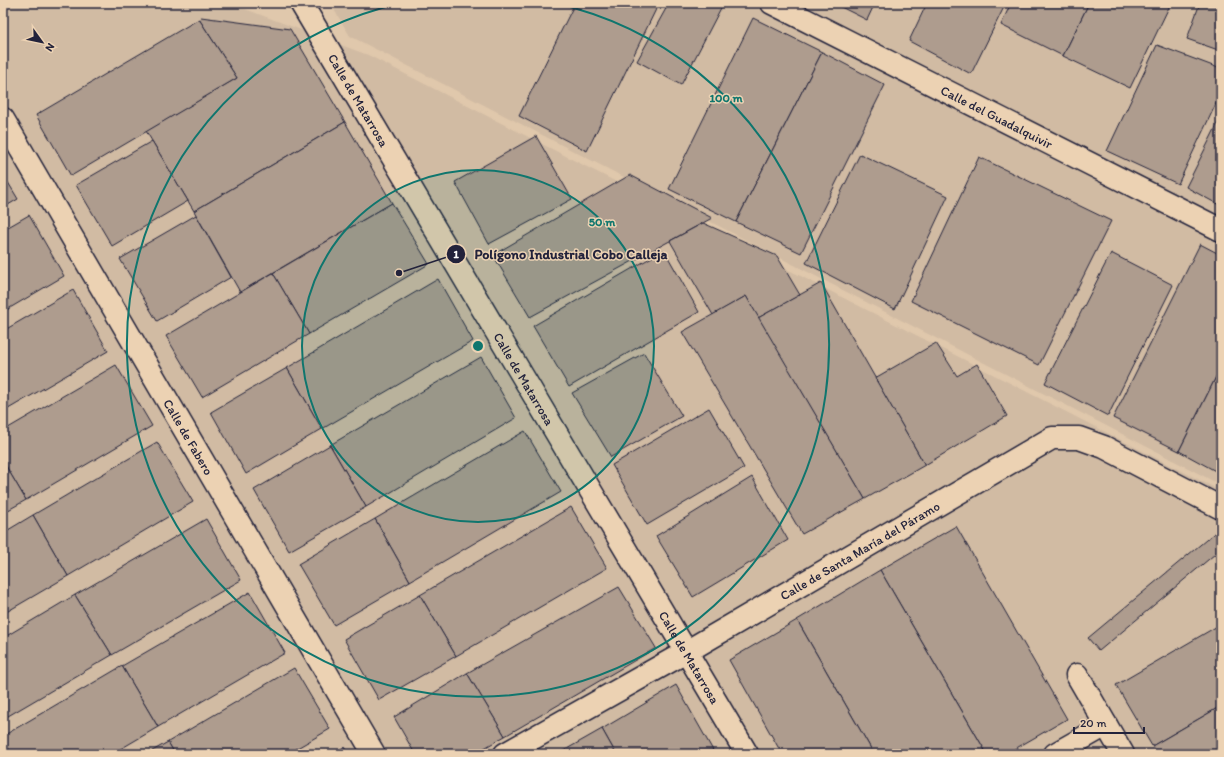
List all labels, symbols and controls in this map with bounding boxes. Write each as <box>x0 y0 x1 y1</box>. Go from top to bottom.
north arrow <box>22 22 62 62</box>
text: N <box>42 41 57 54</box>
street label: Calle de Matarrosa <box>325 51 392 150</box>
street label: Calle del Guadalquivir <box>938 82 1056 152</box>
text: 100 m <box>709 91 743 105</box>
text: 50 m <box>589 215 616 229</box>
callout: Polígono Industrial Cobo Calleja <box>446 241 676 267</box>
text: Polígono Industrial Cobo Calleja <box>475 246 668 263</box>
text: 1 <box>453 247 459 261</box>
street label: Calle de Matarrosa <box>491 330 558 428</box>
centre of rings <box>471 339 485 353</box>
street label: Calle de Fabero <box>161 396 217 478</box>
street label: Calle de Santa María del Páramo <box>777 498 943 603</box>
street label: Calle de Matarrosa <box>656 608 723 707</box>
scale bar <box>1074 709 1144 735</box>
text: 20 m <box>1080 716 1107 730</box>

